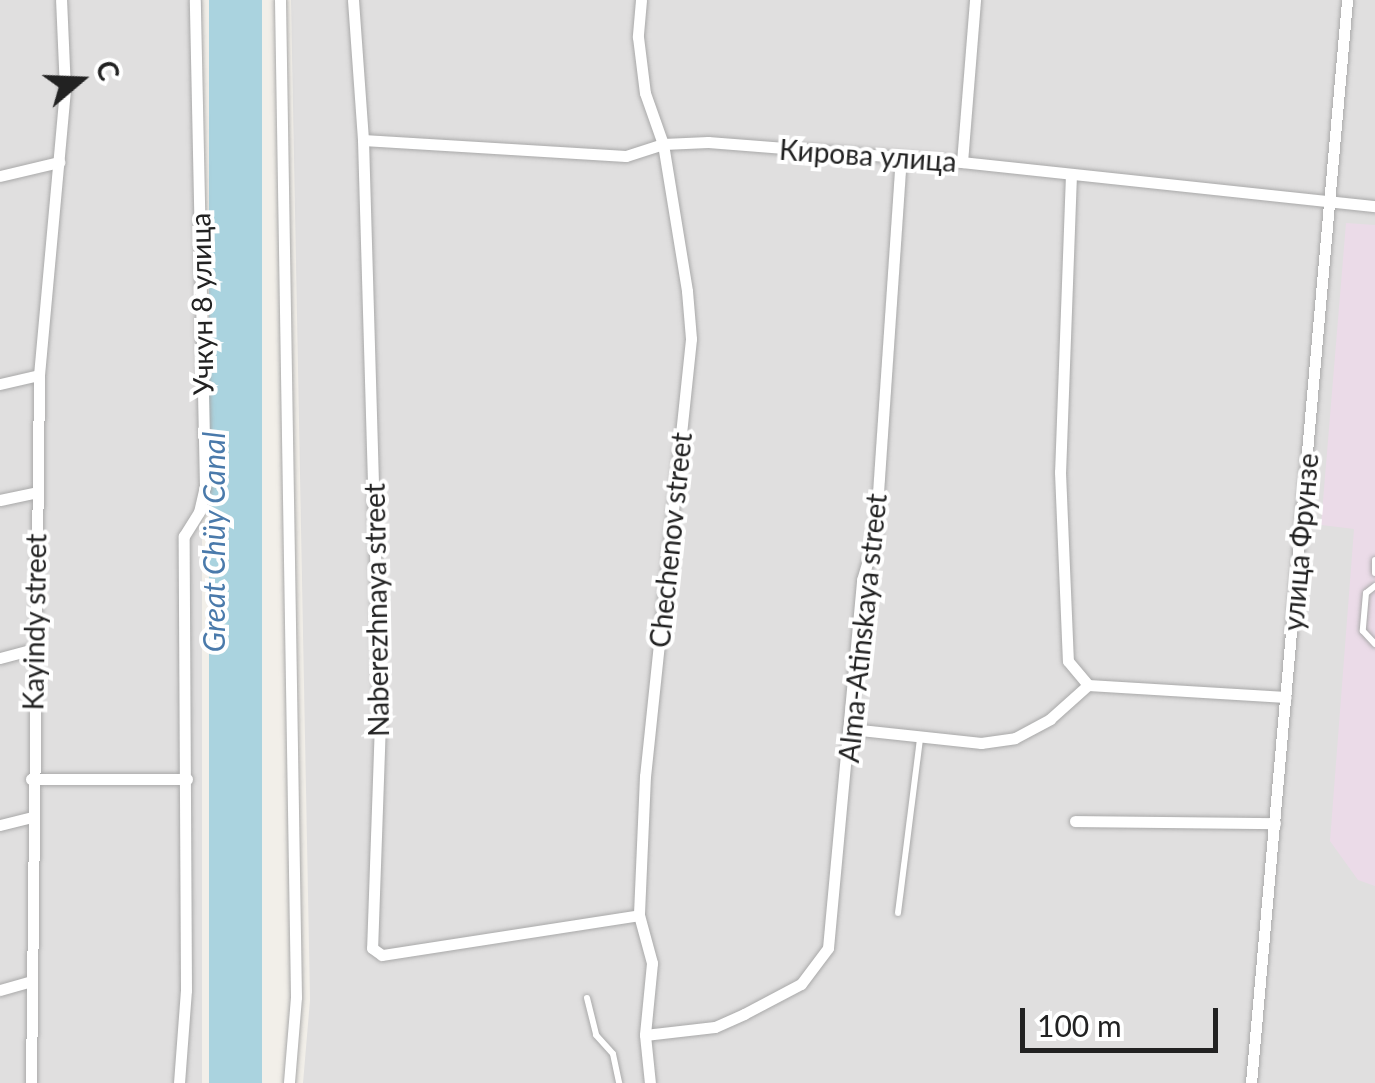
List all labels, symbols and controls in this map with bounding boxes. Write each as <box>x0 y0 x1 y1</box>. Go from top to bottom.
north arrow <box>30 30 130 130</box>
text: С <box>89 56 127 85</box>
street label: Кирова улица <box>778 132 958 178</box>
street label: Учкун 8 улица <box>183 213 219 395</box>
street label: Chechenov street <box>642 430 698 650</box>
water label: Great Chüy Canal <box>195 432 231 652</box>
street label: улица Фрунзе <box>1275 452 1325 632</box>
street label: Naberezhnaya street <box>357 483 395 737</box>
street label: Alma-Atinskaya street <box>831 492 893 764</box>
street label: Kayindy street <box>16 533 52 711</box>
scale bar <box>1025 988 1222 1050</box>
text: 100 m <box>1037 1007 1122 1043</box>

